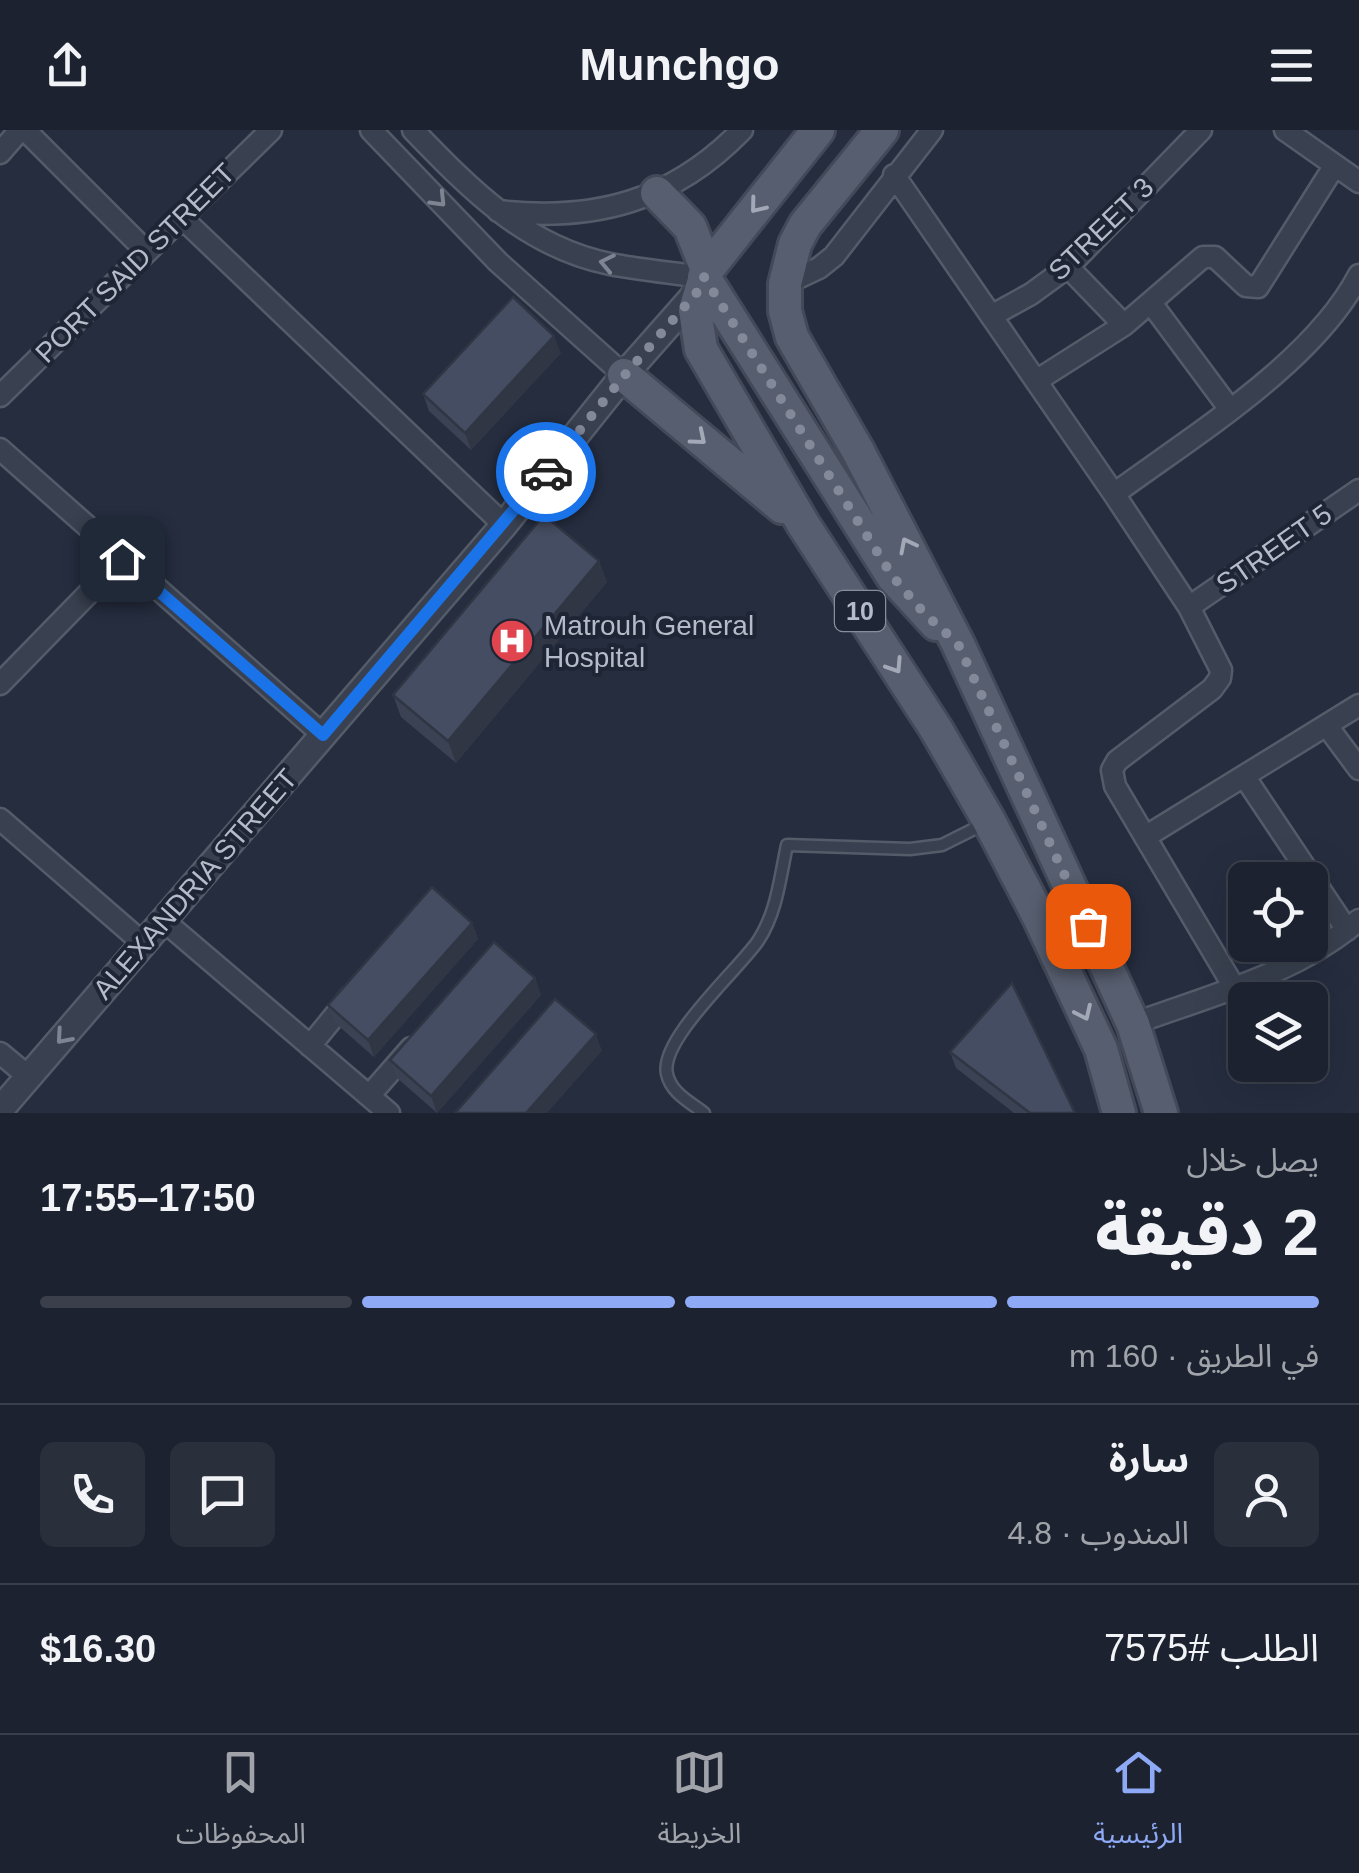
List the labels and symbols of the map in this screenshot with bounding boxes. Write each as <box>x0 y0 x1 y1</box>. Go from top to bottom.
street label: PORT SAID STREET <box>29 157 241 369</box>
street label: STREET 3 <box>1042 172 1160 286</box>
one-way arrow <box>427 189 445 207</box>
one-way arrow <box>751 194 769 212</box>
one-way arrow <box>599 253 616 274</box>
courier <box>496 422 596 522</box>
one-way arrow <box>687 426 705 444</box>
street label: STREET 5 <box>1211 498 1337 600</box>
pin <box>80 517 165 602</box>
one-way arrow <box>900 538 919 556</box>
road number: 10 <box>835 591 885 631</box>
place label: Matrouh General Hospital <box>544 610 754 673</box>
hospital icon: Matrouh General Hospital <box>489 618 535 664</box>
one-way arrow <box>883 655 902 673</box>
street label: ALEXANDRIA STREET <box>87 763 303 1005</box>
pin <box>1046 884 1131 969</box>
one-way arrow <box>1071 1002 1091 1020</box>
one-way arrow <box>57 1026 75 1044</box>

